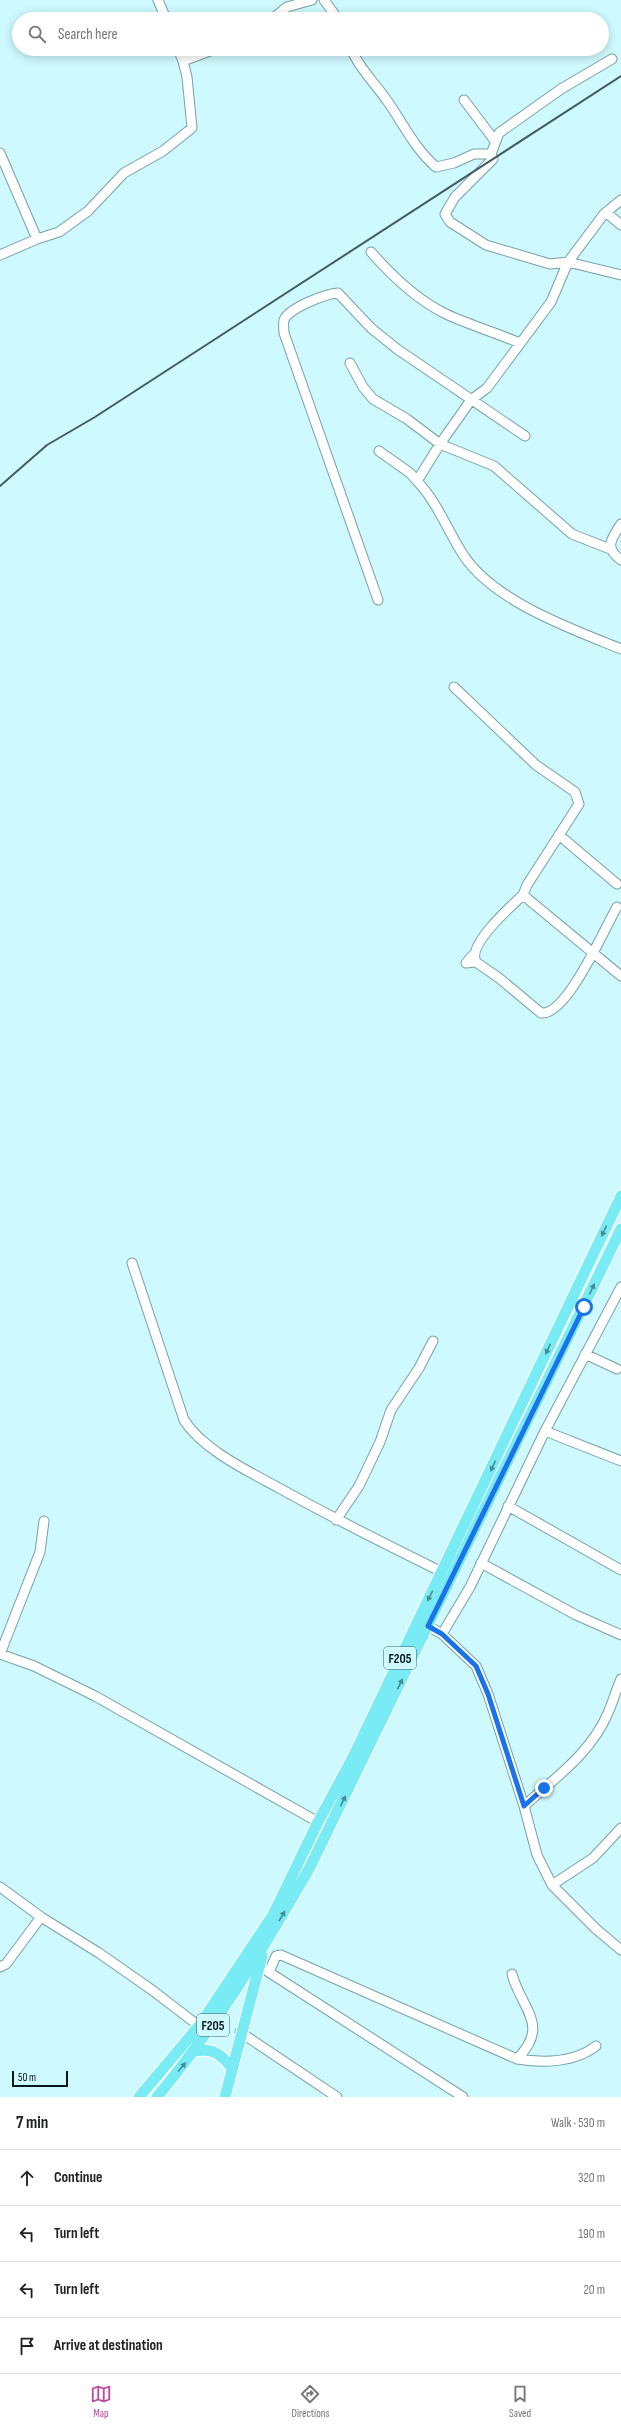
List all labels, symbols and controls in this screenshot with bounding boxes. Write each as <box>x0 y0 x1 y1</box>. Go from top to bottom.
search box <box>12 12 609 56</box>
icon: search <box>26 23 48 45</box>
text: Search here <box>58 25 118 44</box>
one-way arrow <box>601 1226 607 1237</box>
one-way arrow <box>589 1284 595 1295</box>
route start <box>575 1298 593 1316</box>
one-way arrow <box>545 1343 551 1354</box>
one-way arrow <box>490 1460 496 1472</box>
one-way arrow <box>427 1590 433 1602</box>
road number: F205 <box>384 1647 416 1669</box>
one-way arrow <box>397 1678 403 1690</box>
route end <box>535 1779 553 1797</box>
one-way arrow <box>340 1795 346 1806</box>
one-way arrow <box>279 1910 286 1922</box>
road number: F205 <box>197 2014 229 2036</box>
one-way arrow <box>178 2062 187 2072</box>
scale bar <box>12 2069 68 2088</box>
text: 50 m <box>18 2071 36 2084</box>
text: 7 min <box>16 2113 48 2133</box>
text: Walk · 530 m <box>551 2115 605 2131</box>
icon: ahead <box>16 2167 38 2189</box>
text: Continue <box>54 2168 103 2187</box>
text: 320 m <box>578 2170 605 2186</box>
icon: left <box>16 2223 38 2245</box>
text: Turn left <box>54 2224 99 2243</box>
text: 190 m <box>578 2226 605 2242</box>
icon: left <box>16 2279 38 2301</box>
text: Turn left <box>54 2280 99 2299</box>
text: 20 m <box>583 2282 605 2298</box>
icon: arrive <box>16 2335 38 2357</box>
text: Arrive at destination <box>54 2336 163 2355</box>
tab: Map <box>90 2383 112 2420</box>
tab: Directions <box>292 2383 329 2420</box>
tab: Saved <box>509 2383 531 2420</box>

